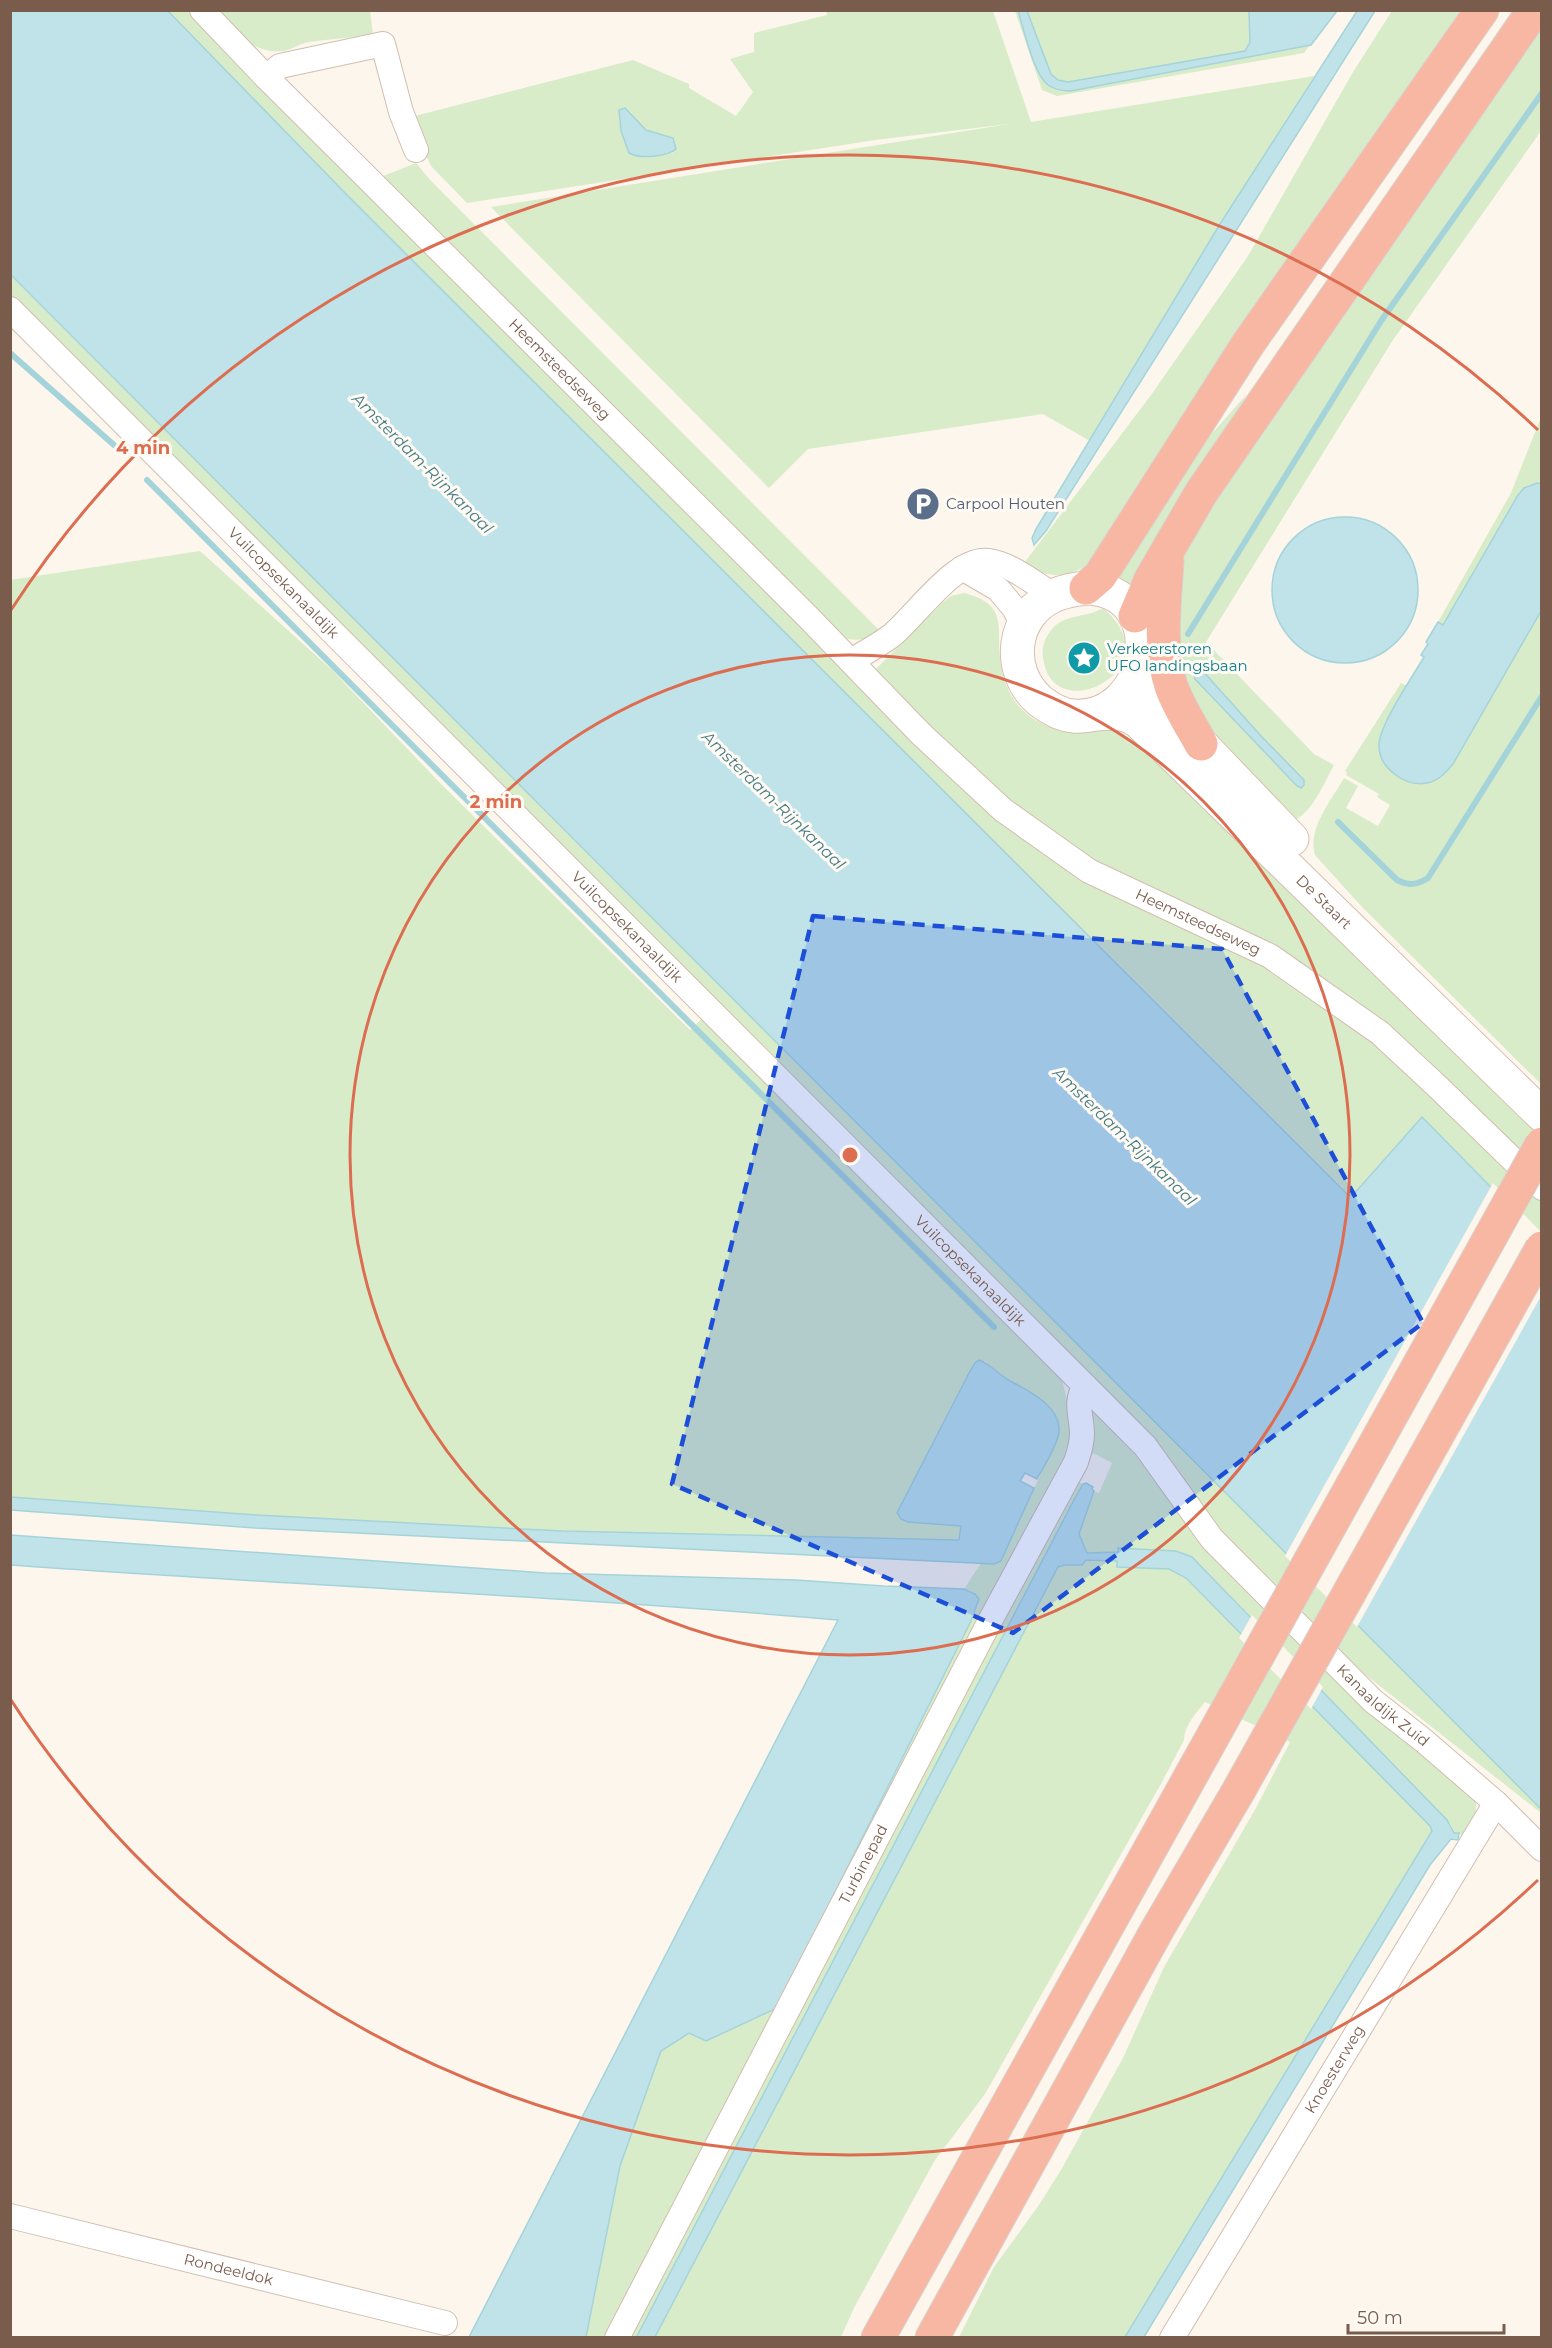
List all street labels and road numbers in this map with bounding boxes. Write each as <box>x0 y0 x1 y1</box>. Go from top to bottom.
street label: Heemsteedseweg <box>505 314 615 424</box>
street label: Vuilcopsekanaaldijk <box>224 523 343 642</box>
street label: Vuilcopsekanaaldijk <box>568 867 687 986</box>
street label: De Staart <box>1292 870 1356 933</box>
street label: Heemsteedseweg <box>1132 884 1264 959</box>
street label: Vuilcopsekanaaldijk <box>911 1211 1030 1330</box>
street label: Kanaaldijk Zuid <box>1333 1660 1434 1750</box>
street label: Turbinepad <box>834 1821 891 1907</box>
street label: Knoesterweg <box>1300 2022 1368 2117</box>
street label: Rondeeldok <box>182 2249 275 2289</box>

